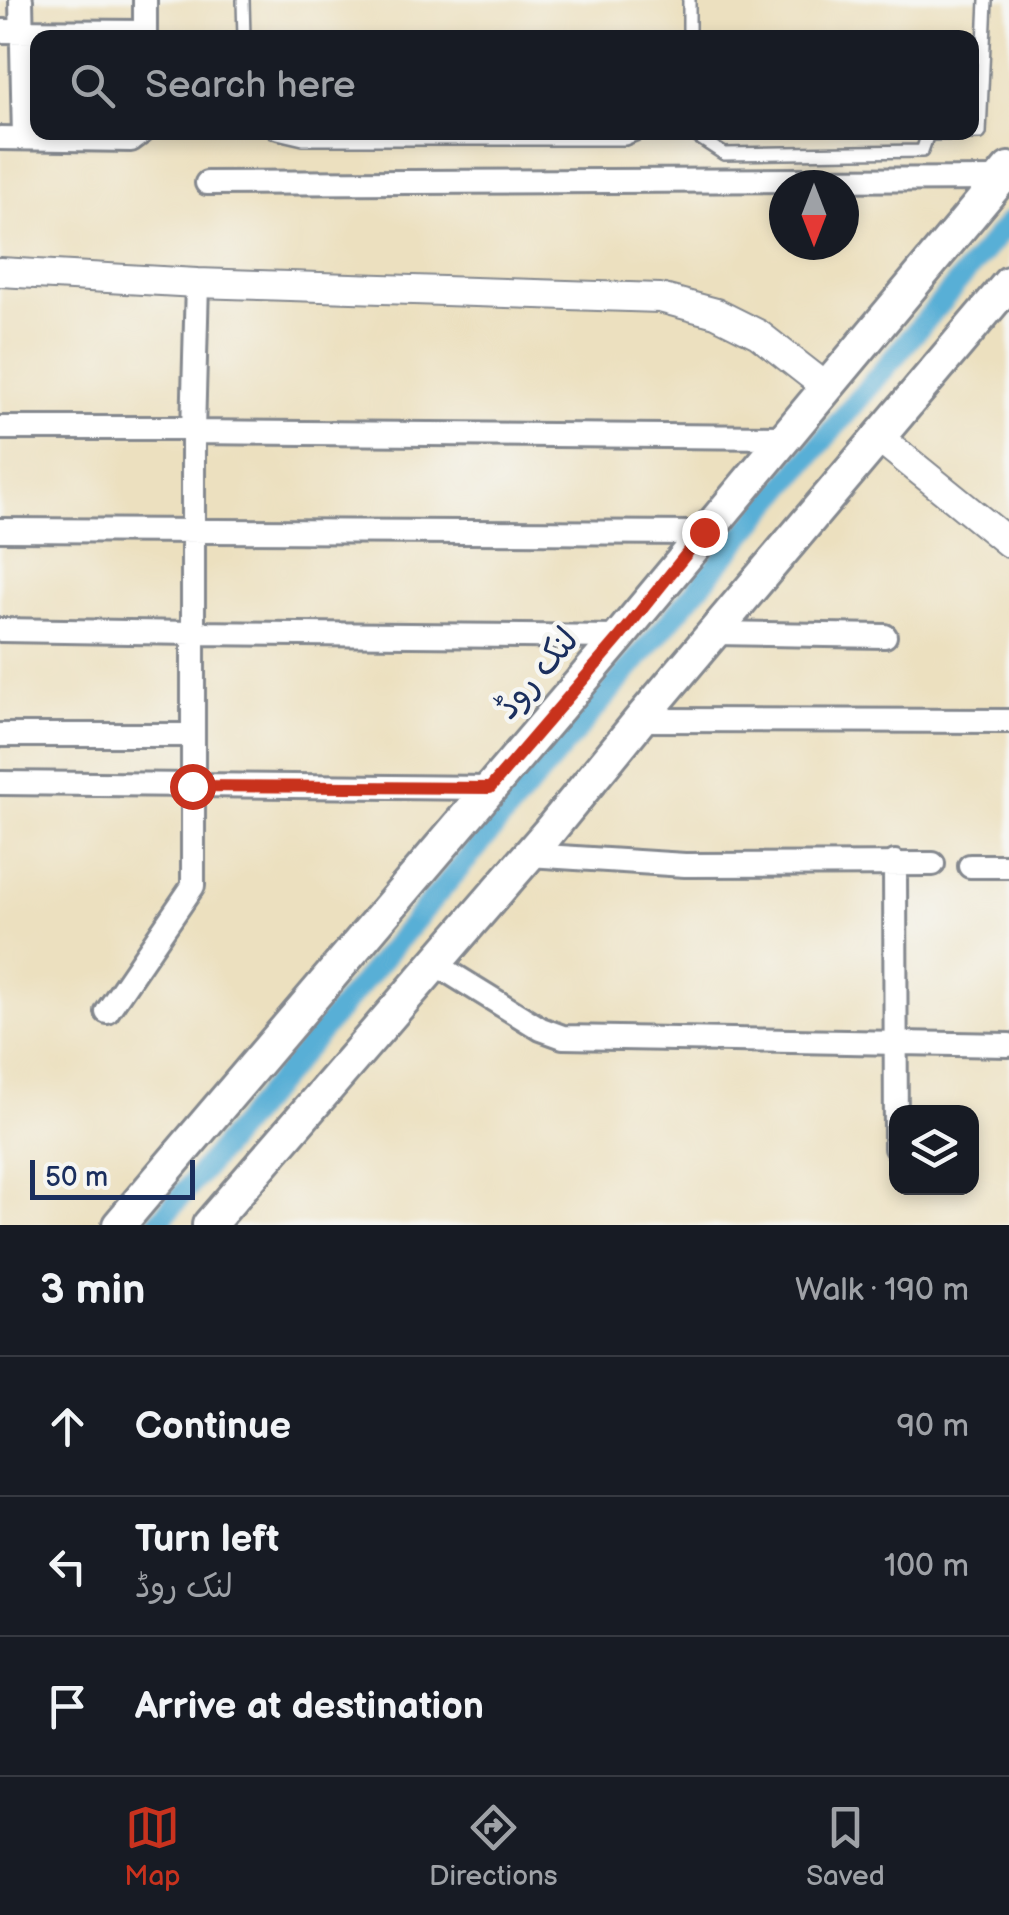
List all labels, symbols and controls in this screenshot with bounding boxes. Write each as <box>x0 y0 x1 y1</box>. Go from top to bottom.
search box <box>30 30 979 140</box>
icon: search <box>65 58 120 113</box>
text: Search here <box>145 63 356 108</box>
north arrow <box>769 170 859 260</box>
route end <box>682 510 728 556</box>
street label: لنک روڈ <box>486 620 588 728</box>
route start <box>170 764 216 810</box>
map controls <box>889 1105 979 1195</box>
button: layers <box>889 1105 979 1195</box>
scale bar <box>30 1155 195 1200</box>
text: 50 m <box>45 1161 108 1194</box>
text: 3 min <box>40 1265 145 1316</box>
text: Walk · 190 m <box>795 1271 969 1310</box>
icon: ahead <box>40 1399 95 1454</box>
text: Continue <box>135 1404 291 1449</box>
text: 90 m <box>897 1407 969 1446</box>
text: Turn left <box>135 1517 279 1562</box>
icon: left <box>40 1539 95 1594</box>
text: 100 m <box>884 1547 969 1586</box>
text: لنک روڈ <box>135 1568 233 1607</box>
icon: arrive <box>40 1679 95 1734</box>
text: Arrive at destination <box>135 1684 484 1729</box>
tab: Map <box>124 1800 181 1893</box>
tab: Directions <box>429 1800 558 1893</box>
tab: Saved <box>806 1800 885 1893</box>

